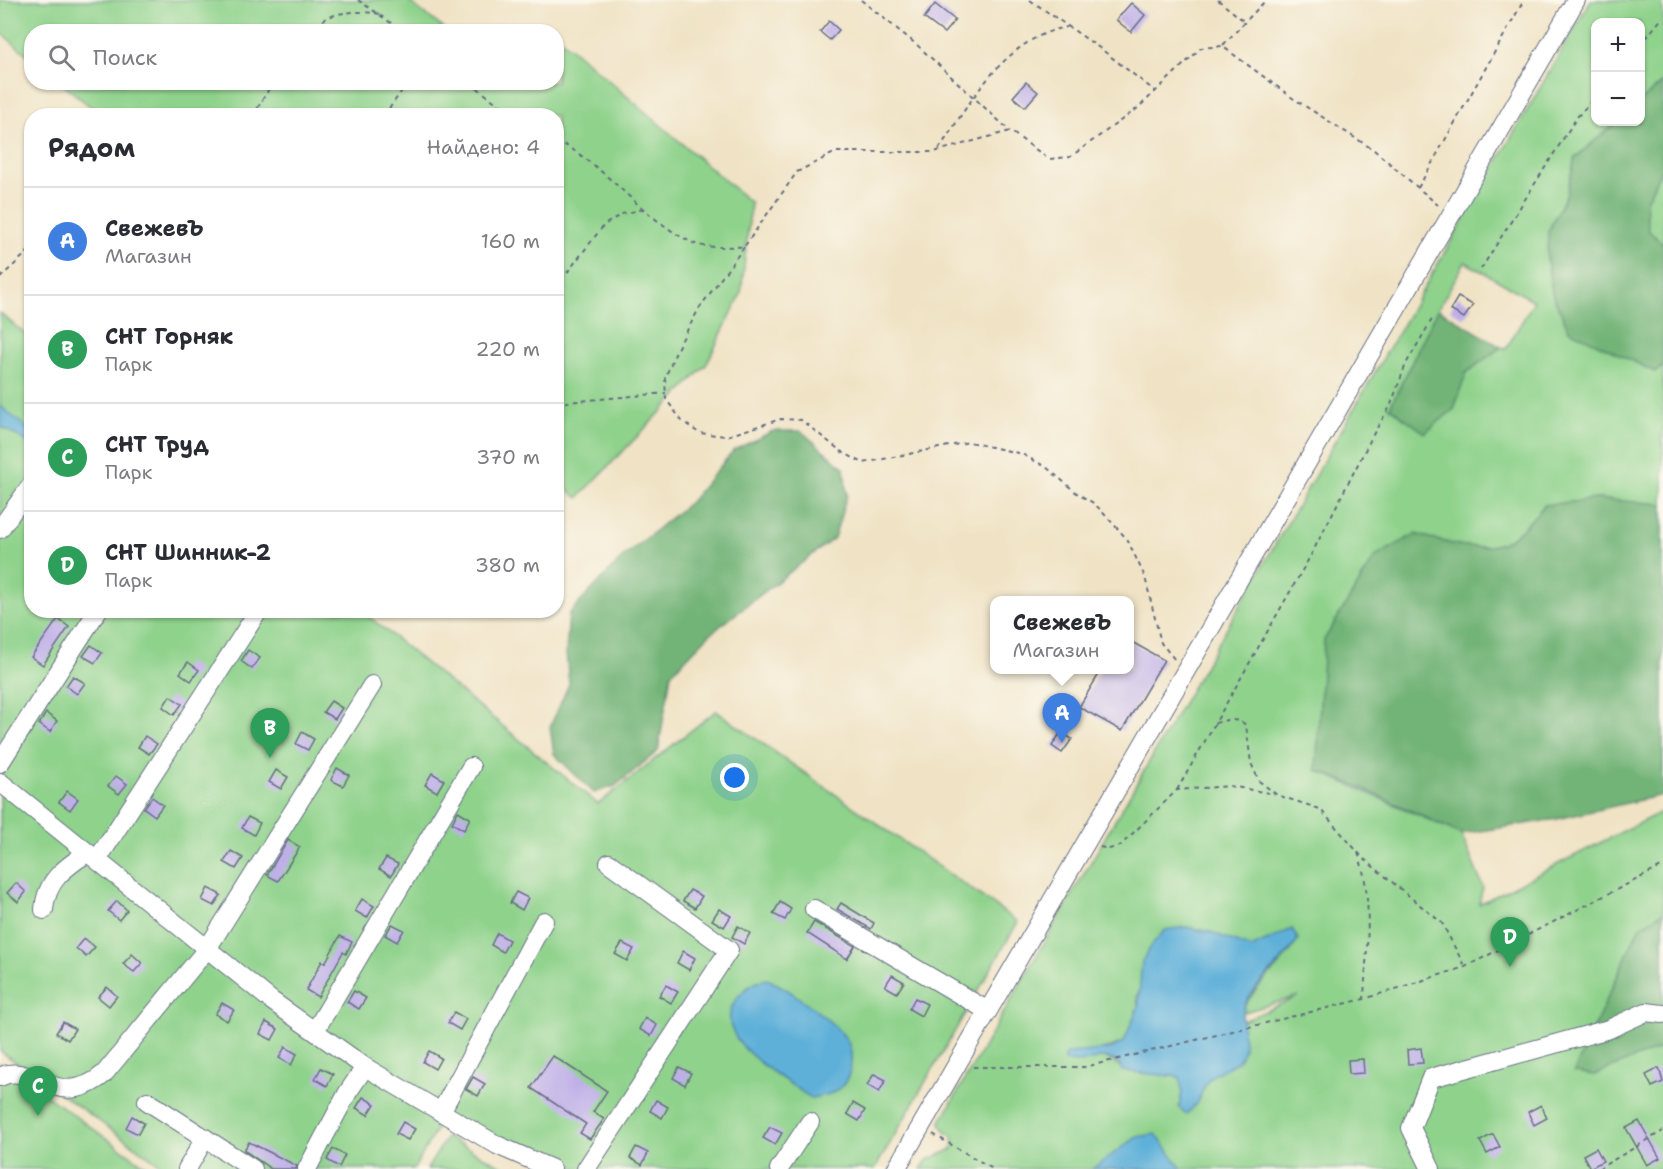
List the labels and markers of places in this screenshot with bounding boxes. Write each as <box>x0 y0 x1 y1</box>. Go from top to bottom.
pin: A <box>1042 694 1082 743</box>
pin: B <box>250 708 290 758</box>
pin: D <box>1490 918 1530 967</box>
pin: C <box>18 1066 57 1116</box>

